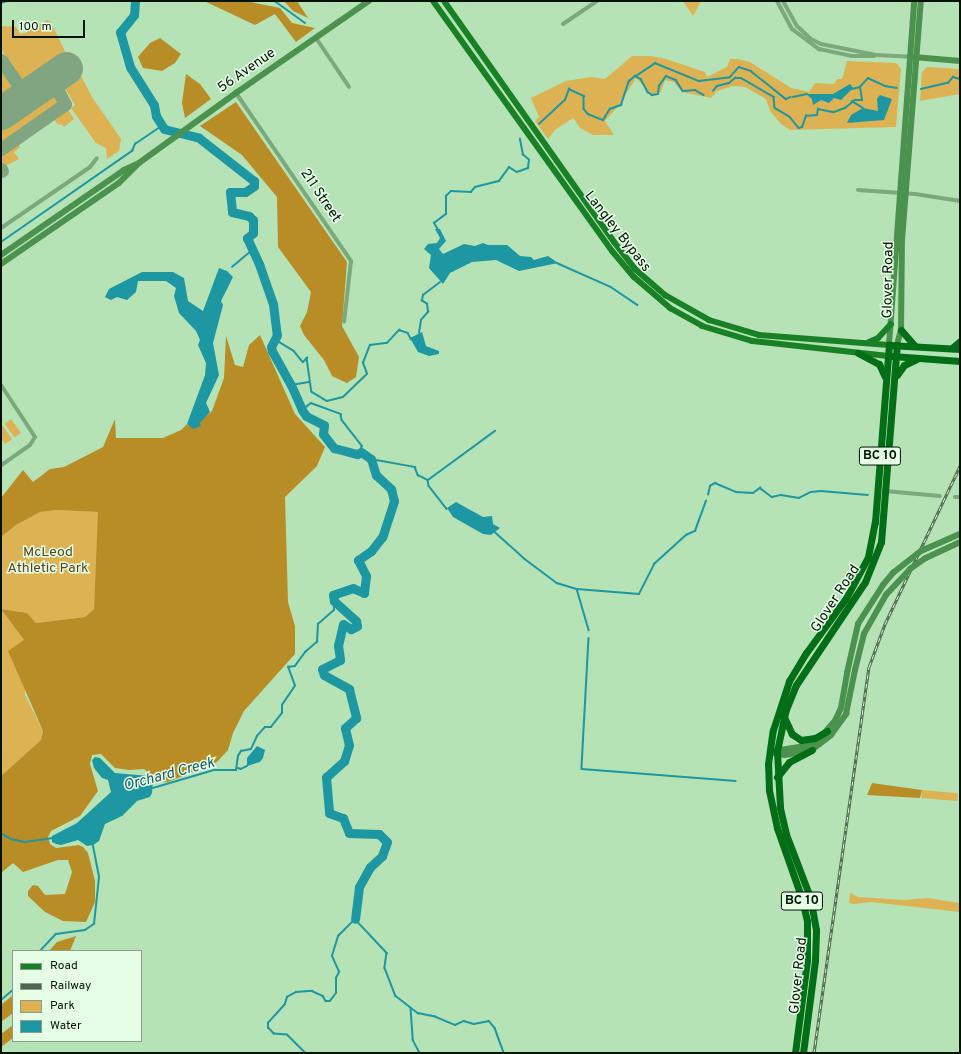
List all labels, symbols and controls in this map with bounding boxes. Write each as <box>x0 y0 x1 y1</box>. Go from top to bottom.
scale bar <box>14 12 87 38</box>
text: 100 m <box>19 19 52 35</box>
street label: 56 Avenue <box>215 45 279 97</box>
street label: 211 Street <box>296 166 344 226</box>
street label: Langley Bypass <box>580 188 654 276</box>
street label: Glover Road <box>880 241 898 319</box>
road number: BC 10 <box>858 445 902 467</box>
park label: McLeod Athletic Park <box>7 545 89 578</box>
street label: Glover Road <box>808 562 864 636</box>
water label: Orchard Creek <box>122 754 216 796</box>
road number: BC 10 <box>780 890 824 912</box>
street label: Glover Road <box>787 937 811 1015</box>
legend <box>12 950 142 1042</box>
text: Road <box>50 958 78 974</box>
text: Railway <box>50 978 91 994</box>
text: Park <box>50 998 75 1014</box>
text: Water <box>50 1018 82 1034</box>

